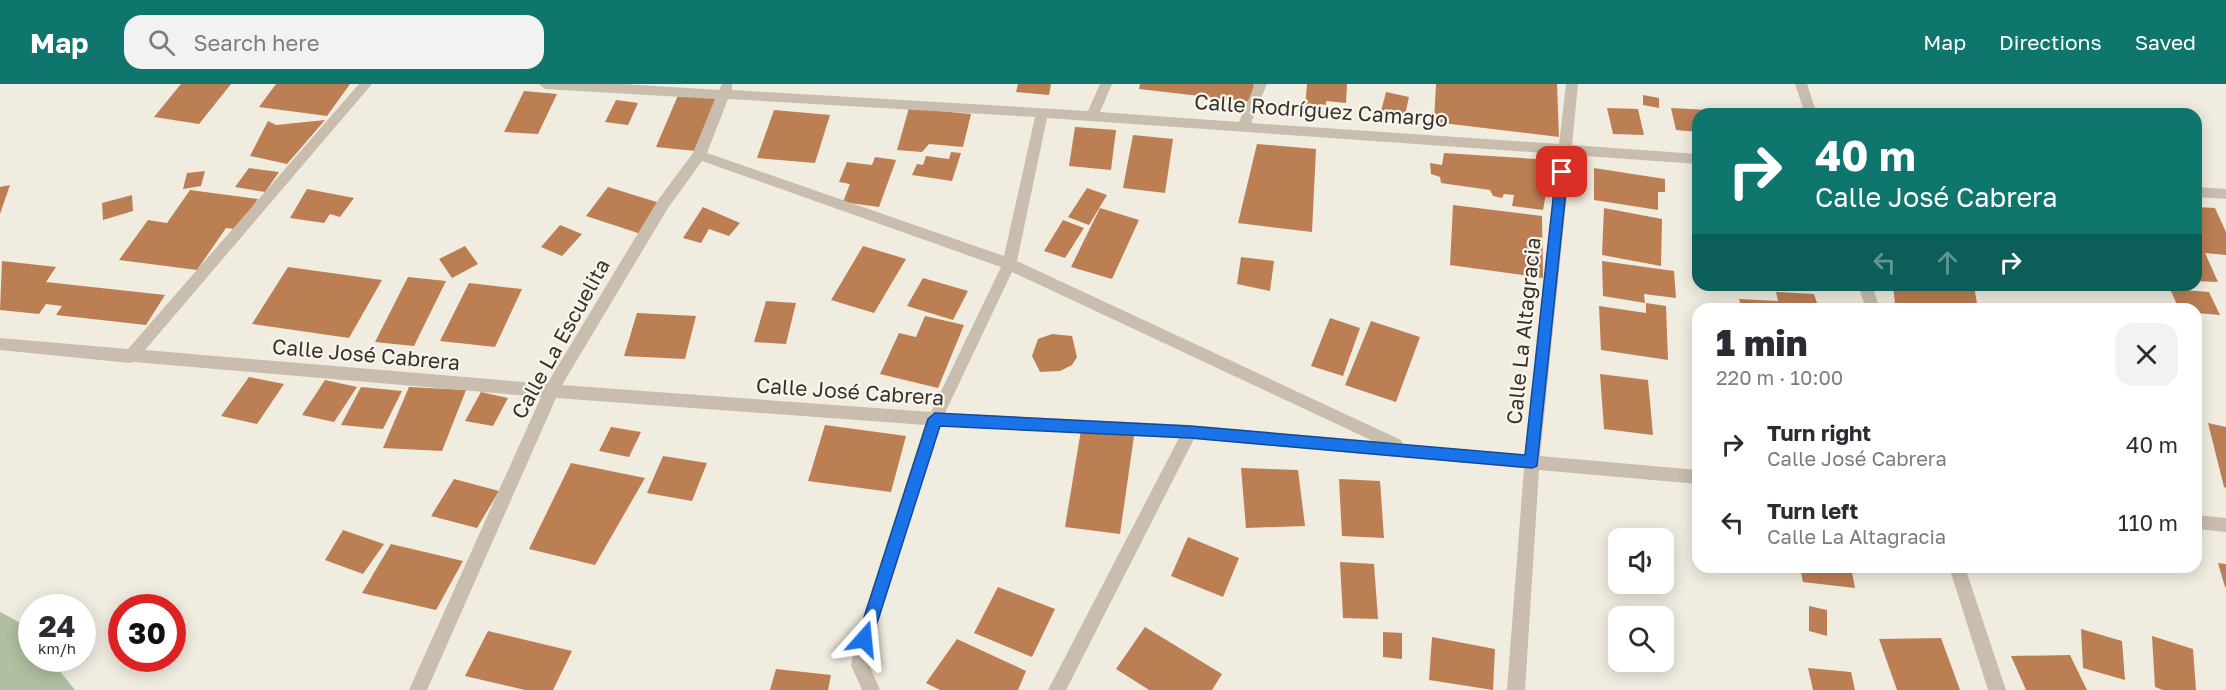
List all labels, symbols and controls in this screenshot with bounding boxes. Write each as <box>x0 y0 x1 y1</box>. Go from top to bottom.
search box <box>124 15 544 69</box>
text: Map <box>30 26 88 59</box>
icon: search <box>145 26 178 59</box>
text: Search here <box>193 29 319 56</box>
text: Map <box>1923 29 1966 55</box>
text: Directions <box>1999 29 2102 55</box>
text: Saved <box>2135 29 2196 55</box>
street label: Calle Rodríguez Camargo <box>1193 88 1449 132</box>
text: 40 m <box>1815 130 1916 180</box>
icon: right <box>1716 132 1794 210</box>
pin <box>1536 146 1587 197</box>
icon: arrive <box>1545 155 1578 188</box>
text: Calle José Cabrera <box>1815 181 2058 213</box>
street label: Calle La Altagracia <box>1500 236 1546 426</box>
icon: left <box>1868 246 1901 279</box>
icon: ahead <box>1931 246 1964 279</box>
icon: right <box>1994 246 2027 279</box>
street label: Calle La Escuelita <box>505 254 615 423</box>
text: 1 min <box>1716 321 1807 364</box>
button: close <box>2115 323 2178 386</box>
street label: Calle José Cabrera <box>271 333 461 375</box>
text: 220 m · 10:00 <box>1716 365 1843 389</box>
street label: Calle José Cabrera <box>755 371 945 411</box>
text: Turn right <box>1767 419 1871 446</box>
icon: right <box>1716 428 1749 461</box>
text: 40 m <box>2126 431 2178 458</box>
text: Calle José Cabrera <box>1767 446 1947 470</box>
text: Turn left <box>1767 497 1858 524</box>
icon: left <box>1716 506 1749 539</box>
text: 110 m <box>2118 509 2178 536</box>
text: Calle La Altagracia <box>1767 524 1946 548</box>
map controls <box>1608 528 1674 672</box>
button: sound <box>1608 528 1674 594</box>
speed limit sign: 30 <box>108 594 186 672</box>
button: search <box>1608 606 1674 672</box>
position arrow <box>832 607 896 671</box>
text: 24 <box>38 608 76 644</box>
text: km/h <box>38 639 76 657</box>

